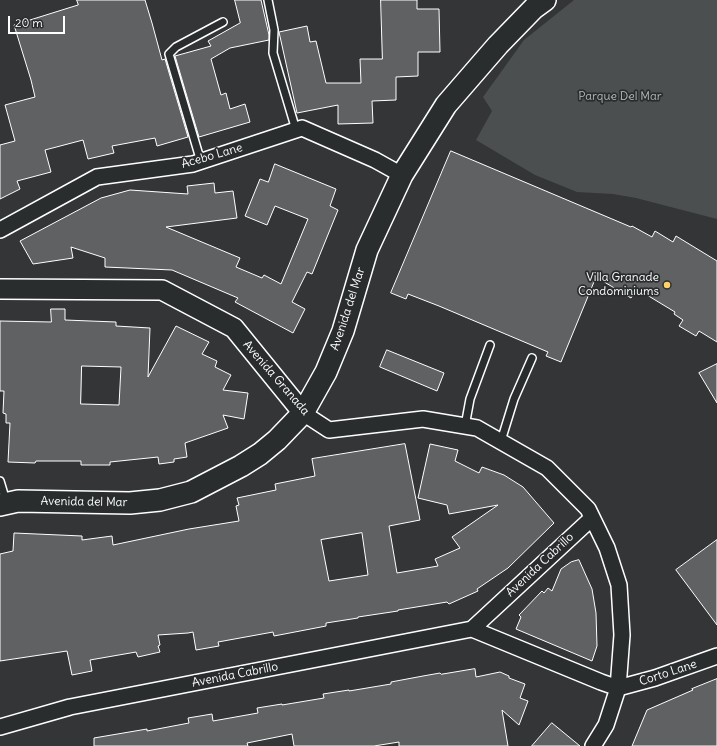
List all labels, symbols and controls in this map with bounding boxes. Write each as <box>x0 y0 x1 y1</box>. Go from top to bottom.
scale bar <box>10 8 67 34</box>
text: 20 m <box>15 15 43 30</box>
park label: Parque Del Mar <box>578 90 662 104</box>
street label: Acebo Lane <box>180 140 244 172</box>
street label: Avenida del Mar <box>328 266 368 352</box>
place label: Villa Granade Condominiums <box>578 271 659 299</box>
marker: Villa Granade Condominiums <box>662 280 672 290</box>
street label: Avenida Granada <box>240 338 312 418</box>
street label: Avenida del Mar <box>41 494 127 510</box>
street label: Avenida Cabrillo <box>503 530 577 600</box>
street label: Corto Lane <box>637 657 699 689</box>
street label: Avenida Cabrillo <box>191 660 279 690</box>

